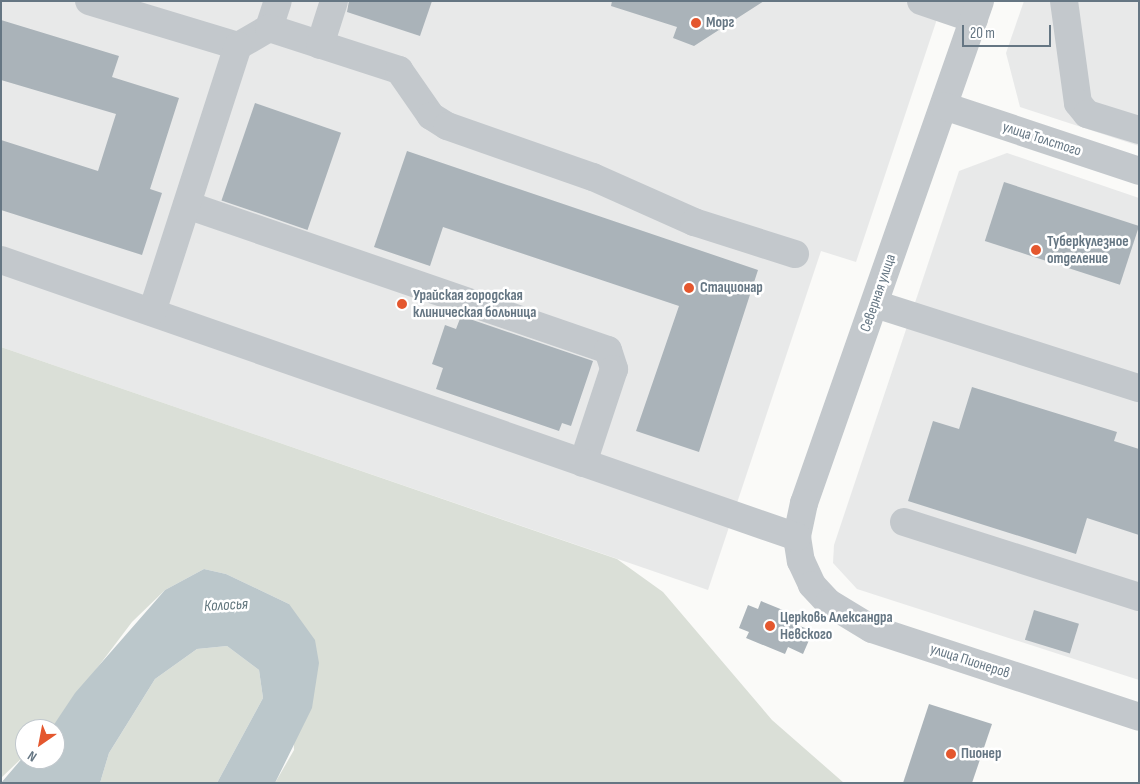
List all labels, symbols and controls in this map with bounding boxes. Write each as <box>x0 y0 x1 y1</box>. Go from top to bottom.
place label: Морг <box>706 14 734 32</box>
scale bar <box>965 15 1054 47</box>
marker: Морг <box>690 17 702 29</box>
text: 20 m <box>970 24 995 43</box>
street label: улица Толстого <box>1000 118 1084 160</box>
place label: Туберкулезное отделение <box>1047 232 1129 267</box>
marker: Туберкулезное отделение <box>1029 243 1043 257</box>
street label: Северная улица <box>856 252 900 334</box>
place label: Стационар <box>700 279 763 297</box>
marker: Стационар <box>682 281 696 295</box>
place label: Урайская городская клиническая больница <box>413 286 536 321</box>
marker: Урайская городская клиническая больница <box>395 297 409 311</box>
water label: Колосья <box>204 595 248 617</box>
place label: Церковь Александра Невского <box>780 608 893 643</box>
marker: Церковь Александра Невского <box>764 620 776 632</box>
street label: улица Пионеров <box>928 640 1012 682</box>
north arrow <box>15 719 65 769</box>
place label: Пионер <box>961 745 1001 763</box>
text: N <box>24 747 40 765</box>
marker: Пионер <box>945 748 957 760</box>

